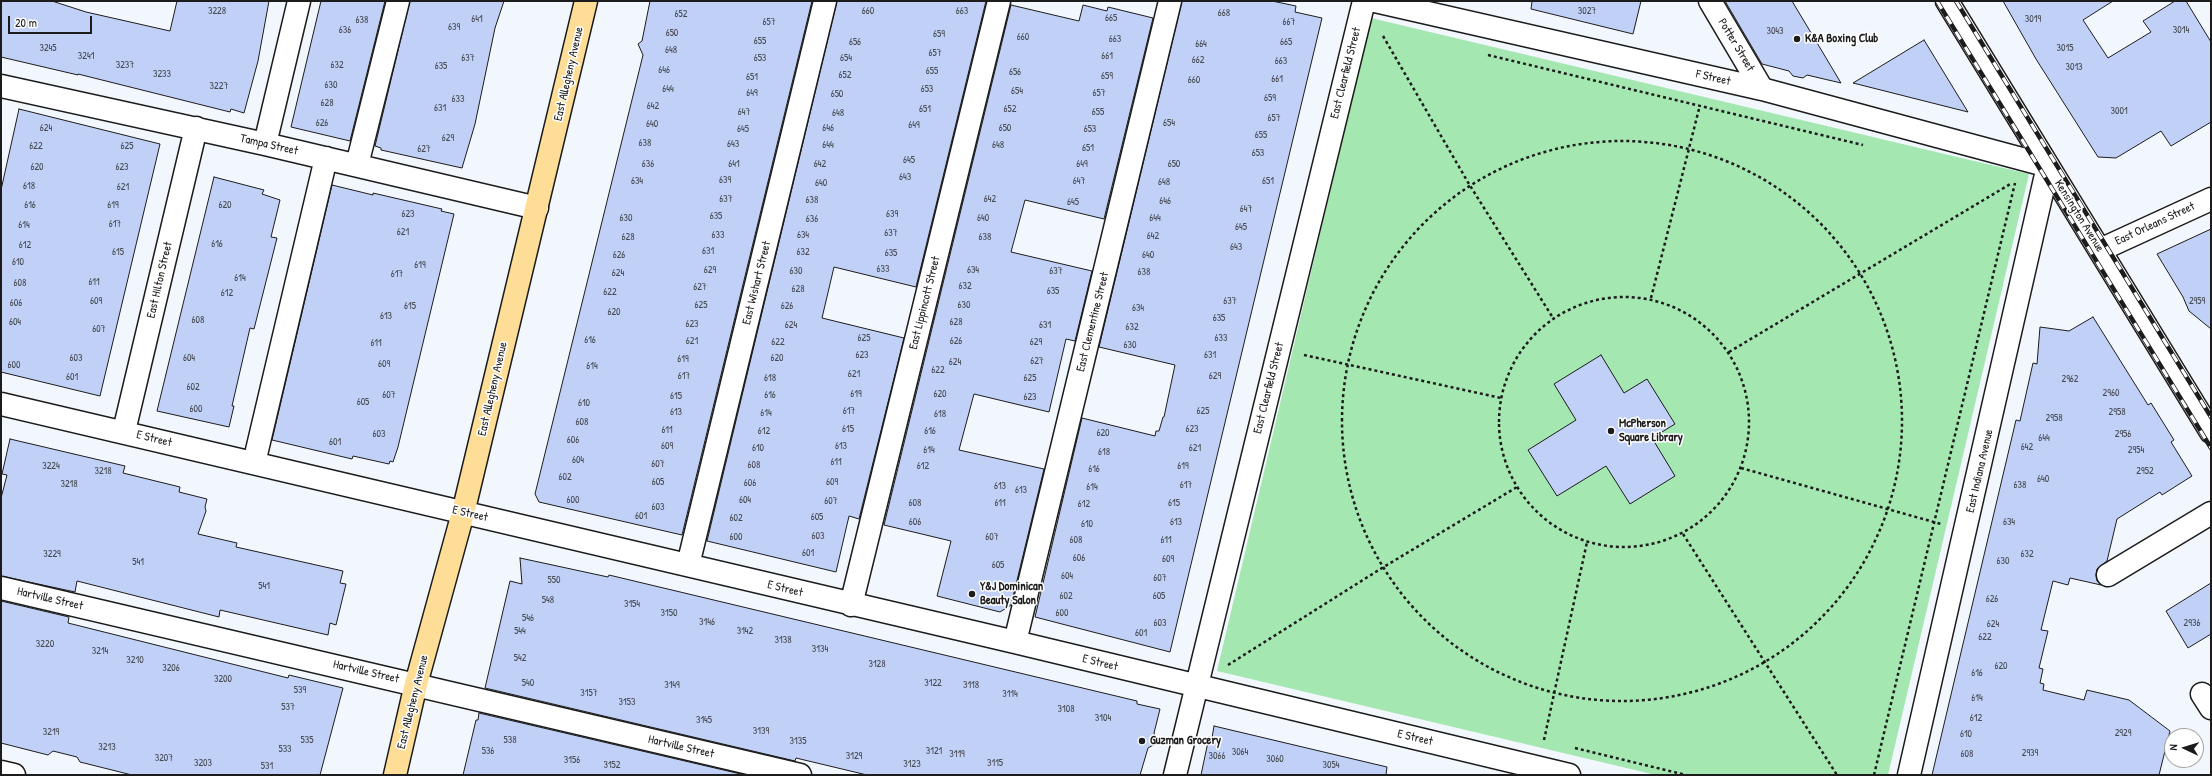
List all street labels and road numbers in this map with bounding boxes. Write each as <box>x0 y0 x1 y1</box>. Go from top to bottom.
street label: Potter Street <box>1715 16 1757 74</box>
street label: East Allegheny Avenue <box>551 26 587 122</box>
street label: East Clearfield Street <box>1328 26 1364 120</box>
street label: F Street <box>1694 67 1732 89</box>
street label: Tampa Street <box>239 131 299 159</box>
street label: Kensington Avenue <box>2051 177 2107 255</box>
street label: East Orleans Street <box>2113 199 2197 249</box>
street label: East Hilton Street <box>144 240 176 320</box>
street label: East Wishart Street <box>740 240 774 326</box>
street label: East Lippincott Street <box>906 255 944 351</box>
street label: East Clementine Street <box>1074 271 1112 373</box>
street label: East Allegheny Avenue <box>475 341 511 437</box>
street label: East Clearfield Street <box>1251 341 1287 435</box>
street label: E Street <box>135 428 173 450</box>
street label: East Indiana Avenue <box>1963 428 1997 514</box>
street label: E Street <box>451 503 489 525</box>
street label: E Street <box>766 578 804 600</box>
street label: Hartville Street <box>16 584 84 614</box>
street label: E Street <box>1081 652 1119 674</box>
street label: East Allegheny Avenue <box>394 654 432 750</box>
street label: Hartville Street <box>332 657 400 687</box>
street label: E Street <box>1396 727 1434 749</box>
street label: Hartville Street <box>647 732 715 762</box>

